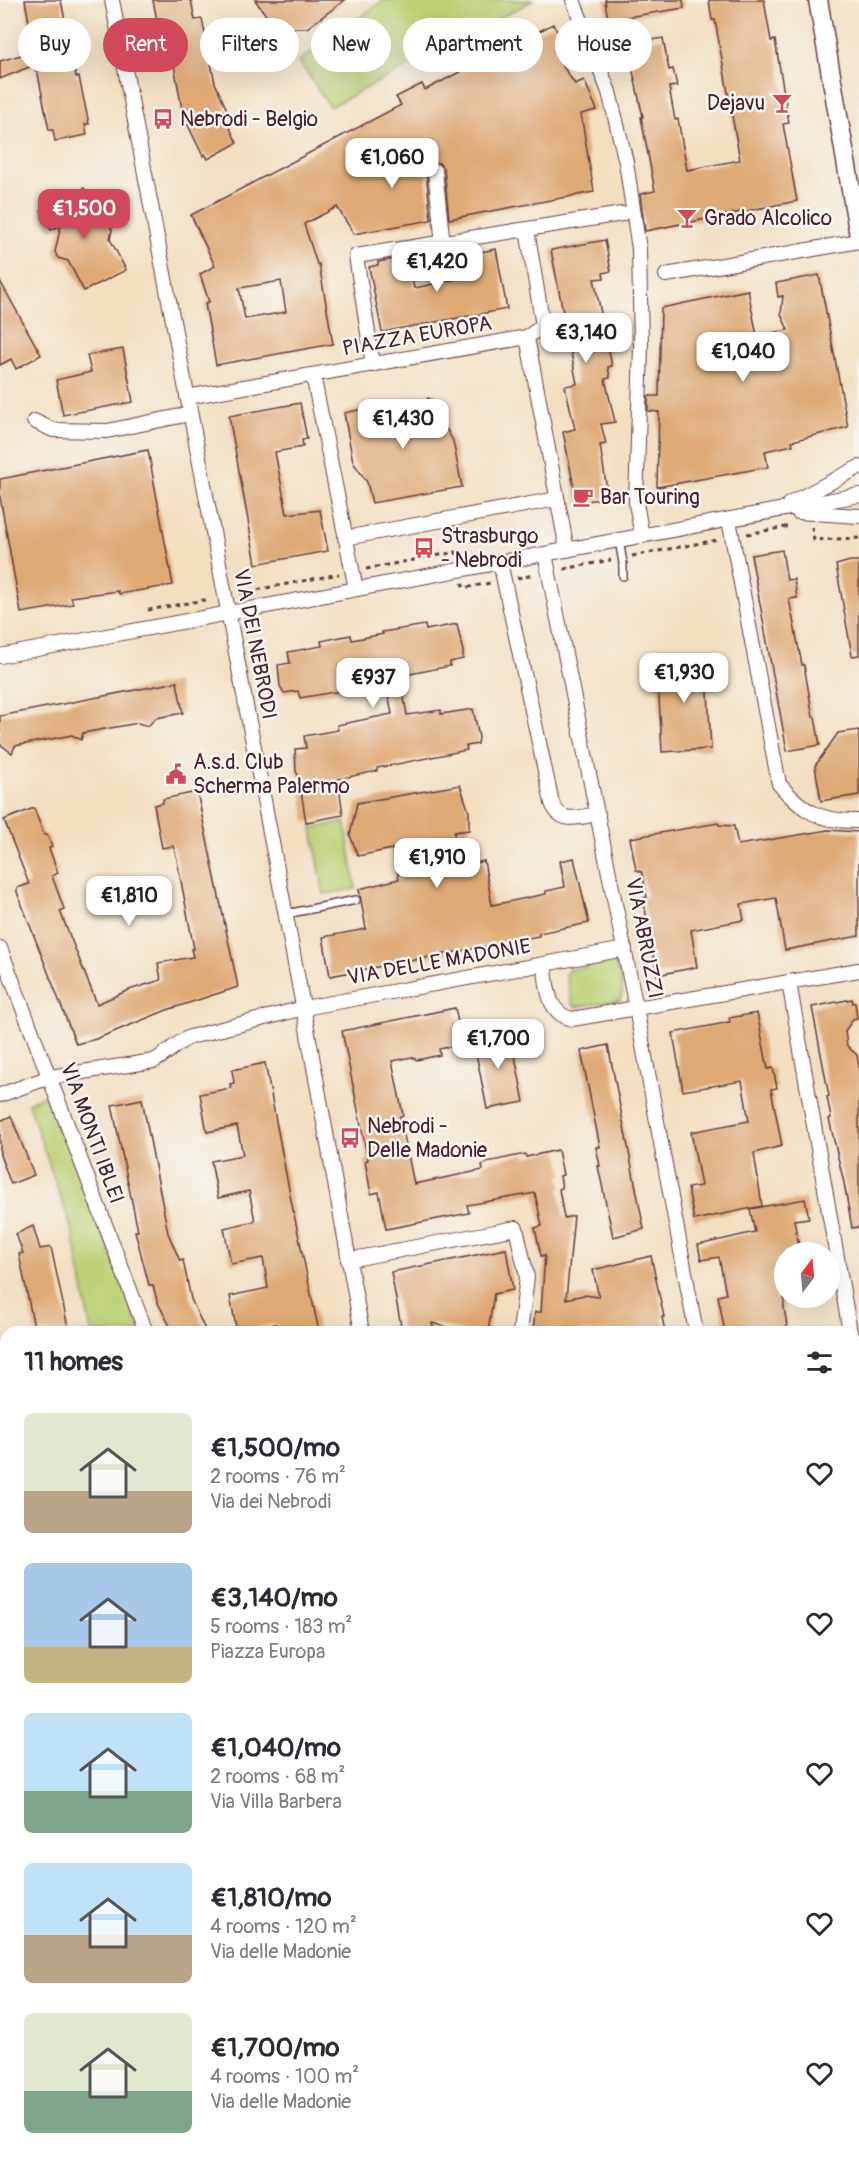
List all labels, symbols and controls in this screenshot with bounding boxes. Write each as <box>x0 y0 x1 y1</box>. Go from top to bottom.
chip: Buy <box>18 18 91 72</box>
chip: Rent <box>103 18 188 72</box>
chip: Filters <box>200 18 299 72</box>
chip: New <box>311 18 391 72</box>
chip: Apartment <box>403 18 543 72</box>
chip: House <box>555 18 652 72</box>
place label: Dejavu <box>707 90 765 117</box>
bar icon: Dejavu <box>770 91 794 115</box>
place label: Nebrodi - Belgio <box>180 106 318 133</box>
bus stop icon: Nebrodi - Belgio <box>151 107 175 131</box>
pin: €1,060 <box>343 138 441 189</box>
text: €1,060 <box>359 145 425 170</box>
pin: €1,500 <box>35 189 133 240</box>
text: €1,500 <box>52 196 116 221</box>
place label: Grado Alcolico <box>704 205 832 232</box>
bar icon: Grado Alcolico <box>675 206 699 230</box>
pin: €1,420 <box>388 242 486 293</box>
text: €1,420 <box>406 249 468 274</box>
street label: PIAZZA EUROPA <box>340 310 494 362</box>
pin: €3,140 <box>537 313 635 364</box>
text: €3,140 <box>555 320 617 345</box>
pin: €1,040 <box>694 332 792 383</box>
text: €1,040 <box>710 339 776 364</box>
pin: €1,430 <box>354 399 452 450</box>
text: €1,430 <box>372 406 434 431</box>
place label: Bar Touring <box>600 484 700 511</box>
cafe icon: Bar Touring <box>571 485 595 509</box>
place label: Strasburgo - Nebrodi <box>441 523 539 574</box>
bus stop icon: Strasburgo - Nebrodi <box>412 536 436 560</box>
street label: VIA DEI NEBRODI <box>227 566 283 722</box>
pin: €1,930 <box>635 653 733 704</box>
pin: €937 <box>337 658 409 709</box>
text: €1,930 <box>653 660 715 685</box>
text: €937 <box>350 665 396 690</box>
place label: A.s.d. Club Scherma Palermo <box>193 749 350 800</box>
public building icon: A.s.d. Club Scherma Palermo <box>164 762 188 786</box>
pin: €1,910 <box>388 838 486 889</box>
text: €1,910 <box>408 845 466 870</box>
street label: VIA ABRUZZI <box>619 875 669 1001</box>
pin: €1,810 <box>80 876 178 927</box>
text: €1,810 <box>100 883 158 908</box>
street label: VIA DELLE MADONIE <box>345 933 533 991</box>
pin: €1,700 <box>449 1019 547 1070</box>
text: €1,700 <box>466 1026 530 1051</box>
street label: VIA MONTI IBLEI <box>54 1059 130 1207</box>
place label: Nebrodi - Delle Madonie <box>367 1113 488 1164</box>
bus stop icon: Nebrodi - Delle Madonie <box>338 1126 362 1150</box>
north arrow <box>774 1242 840 1308</box>
map controls <box>774 1242 840 1308</box>
text: 11 homes <box>24 1346 123 1378</box>
icon: filters <box>803 1346 836 1379</box>
text: €1,500/mo <box>210 1432 340 1464</box>
icon: home <box>72 1437 144 1509</box>
icon: heart <box>803 1457 836 1490</box>
text: 2 rooms · 76 m² <box>210 1464 346 1489</box>
text: Via dei Nebrodi <box>210 1489 331 1514</box>
text: €3,140/mo <box>210 1582 338 1614</box>
icon: home <box>72 1587 144 1659</box>
icon: heart <box>803 1607 836 1640</box>
text: 5 rooms · 183 m² <box>210 1614 352 1639</box>
text: Piazza Europa <box>210 1639 325 1664</box>
text: €1,040/mo <box>210 1732 341 1764</box>
icon: home <box>72 1737 144 1809</box>
icon: heart <box>803 1757 836 1790</box>
text: 2 rooms · 68 m² <box>210 1764 345 1789</box>
text: Via Villa Barbera <box>210 1789 342 1814</box>
text: €1,810/mo <box>210 1882 331 1914</box>
icon: home <box>72 1887 144 1959</box>
icon: heart <box>803 1907 836 1940</box>
text: 4 rooms · 120 m² <box>210 1914 357 1939</box>
text: Via delle Madonie <box>210 1939 351 1964</box>
text: €1,700/mo <box>210 2032 340 2064</box>
icon: home <box>72 2037 144 2109</box>
icon: heart <box>803 2057 836 2090</box>
text: 4 rooms · 100 m² <box>210 2064 359 2089</box>
text: Via delle Madonie <box>210 2089 351 2114</box>

